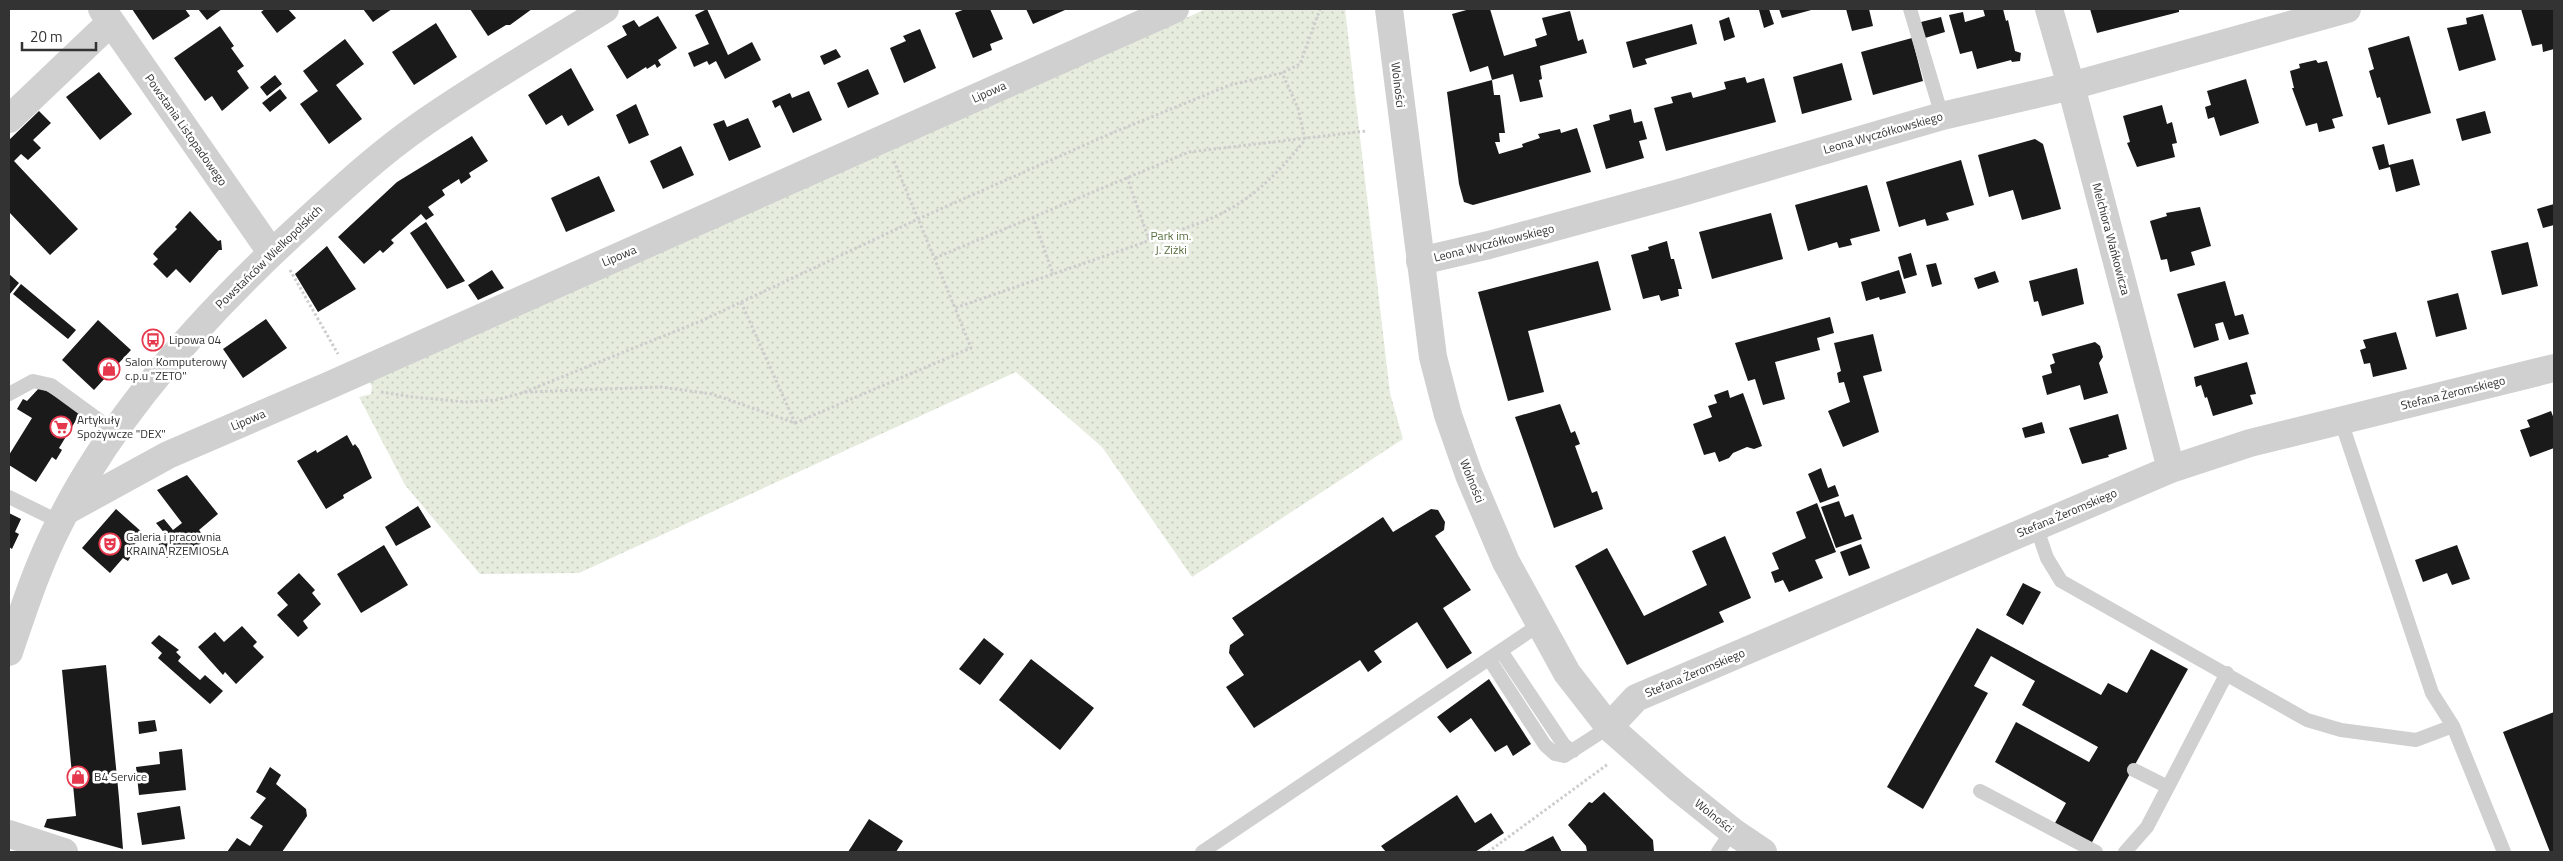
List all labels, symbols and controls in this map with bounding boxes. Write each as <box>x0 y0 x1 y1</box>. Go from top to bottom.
scale bar <box>22 20 96 52</box>
text: 20 m <box>30 25 63 48</box>
street label: Wolności <box>1386 61 1411 109</box>
street label: Powstania Listopadowego <box>140 70 232 190</box>
street label: Lipowa <box>968 76 1009 108</box>
street label: Leona Wyczółkowskiego <box>1821 106 1945 159</box>
street label: Melchiora Wańkowicza <box>2087 181 2136 297</box>
street label: Powstańców Wielkopolskich <box>211 200 327 313</box>
street label: Leona Wyczółkowskiego <box>1432 218 1556 267</box>
park label: Park im. J. Ziżki <box>1151 226 1191 259</box>
street label: Lipowa <box>598 240 639 271</box>
bus stop icon: Lipowa 04 <box>141 328 165 352</box>
place label: Lipowa 04 <box>169 330 221 349</box>
place label: Salon Komputerowy c.p.u "ZETO" <box>125 352 227 385</box>
shop icon: Salon Komputerowy c.p.u "ZETO" <box>97 357 121 381</box>
street label: Stefana Żeromskiego <box>2399 370 2507 415</box>
street label: Lipowa <box>227 404 268 435</box>
place label: Artykuły Spożywcze "DEX" <box>77 410 166 443</box>
supermarket icon: Artykuły Spożywcze "DEX" <box>49 415 73 439</box>
street label: Wolności <box>1455 456 1490 506</box>
street label: Stefana Żeromskiego <box>2014 483 2120 542</box>
place label: Galeria i pracownia KRAINA RZEMIOSŁA <box>126 527 229 560</box>
theatre icon: Galeria i pracownia KRAINA RZEMIOSŁA <box>98 532 122 556</box>
street label: Stefana Żeromskiego <box>1642 643 1748 702</box>
shop icon: B4 Service <box>66 765 90 789</box>
place label: B4 Service <box>94 767 147 786</box>
street label: Wolności <box>1691 794 1738 837</box>

